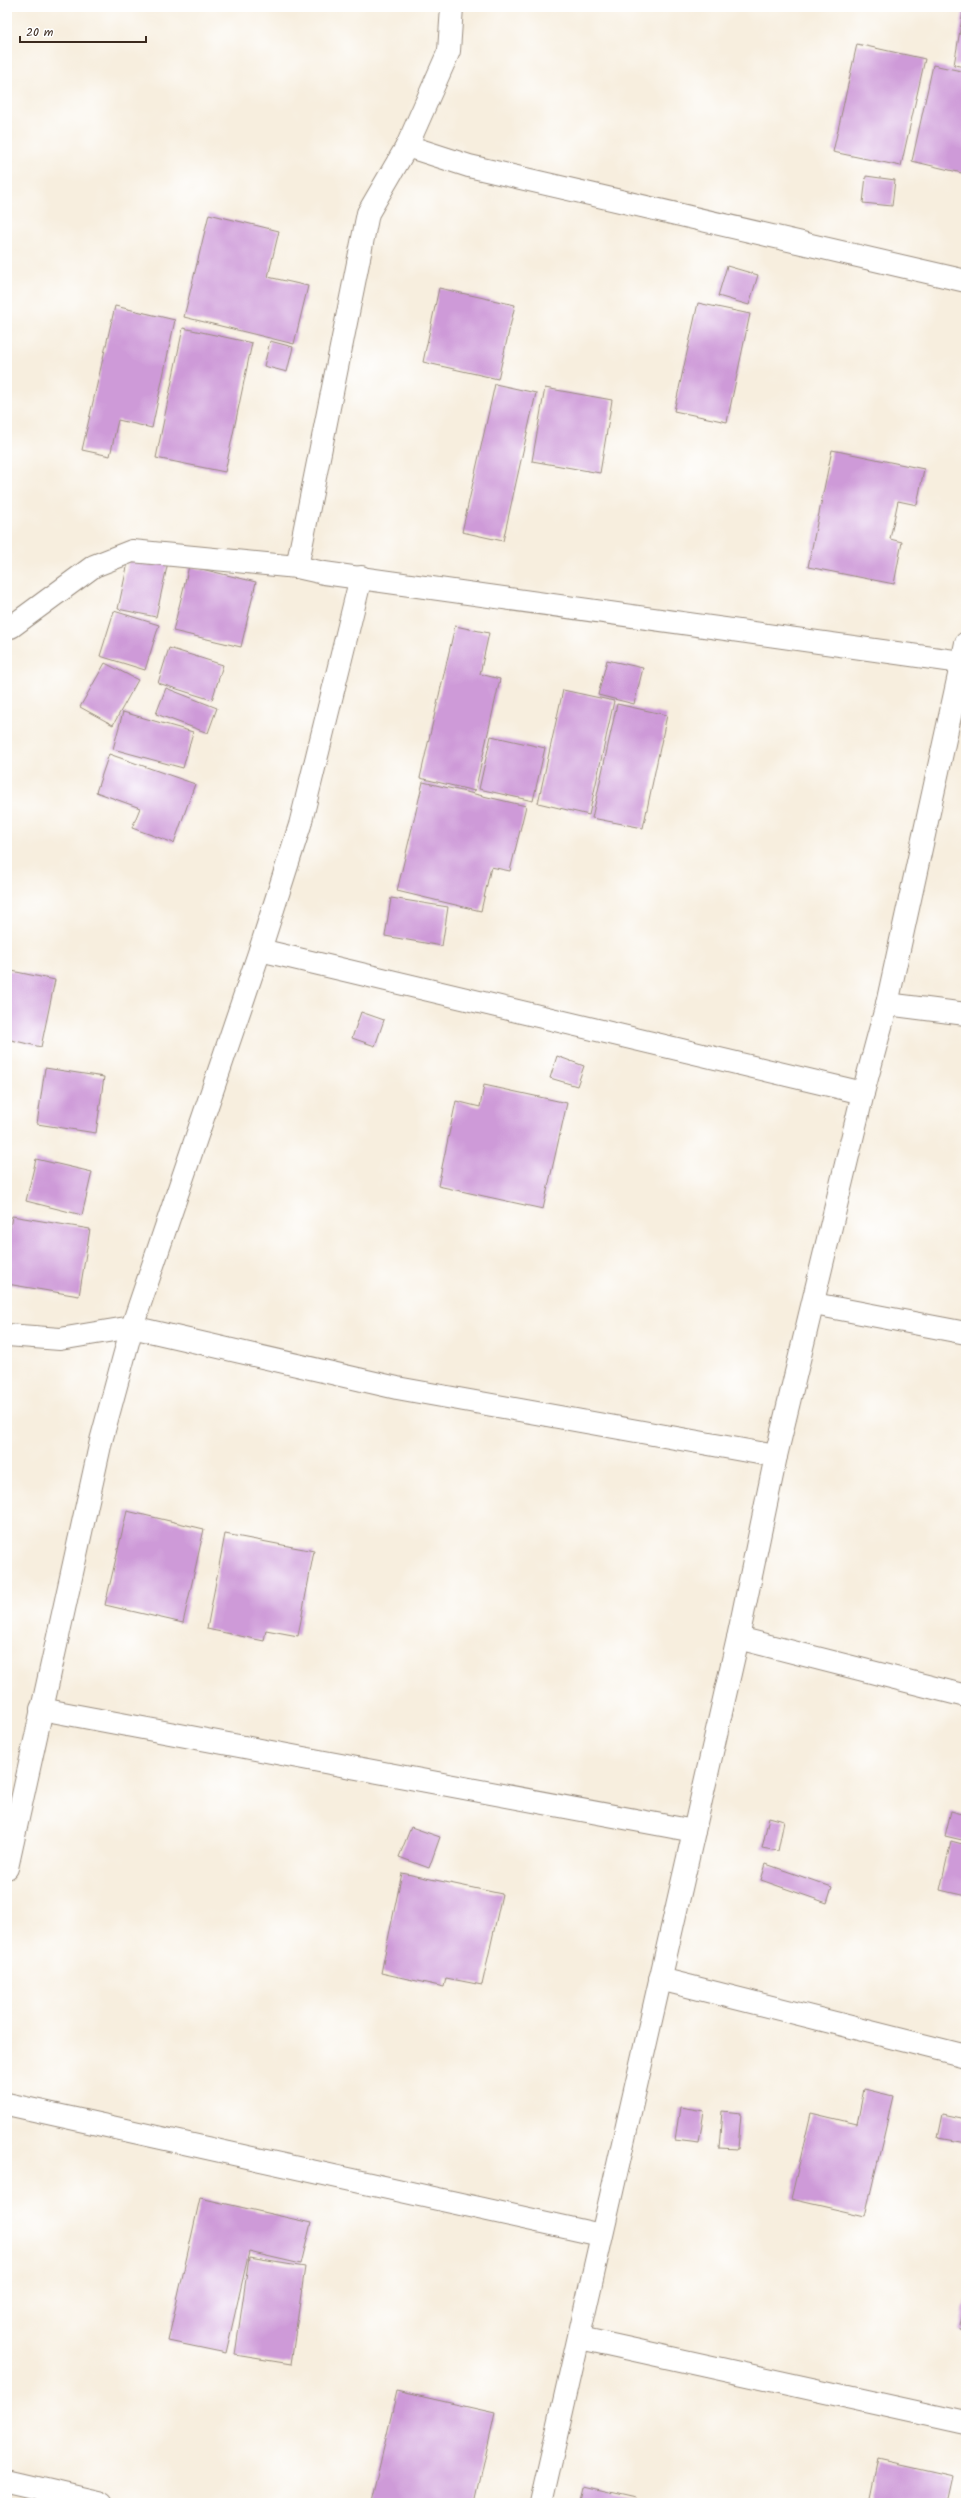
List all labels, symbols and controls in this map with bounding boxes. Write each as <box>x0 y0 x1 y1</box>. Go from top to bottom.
scale bar <box>20 18 146 44</box>
text: 20 m <box>26 23 54 42</box>

